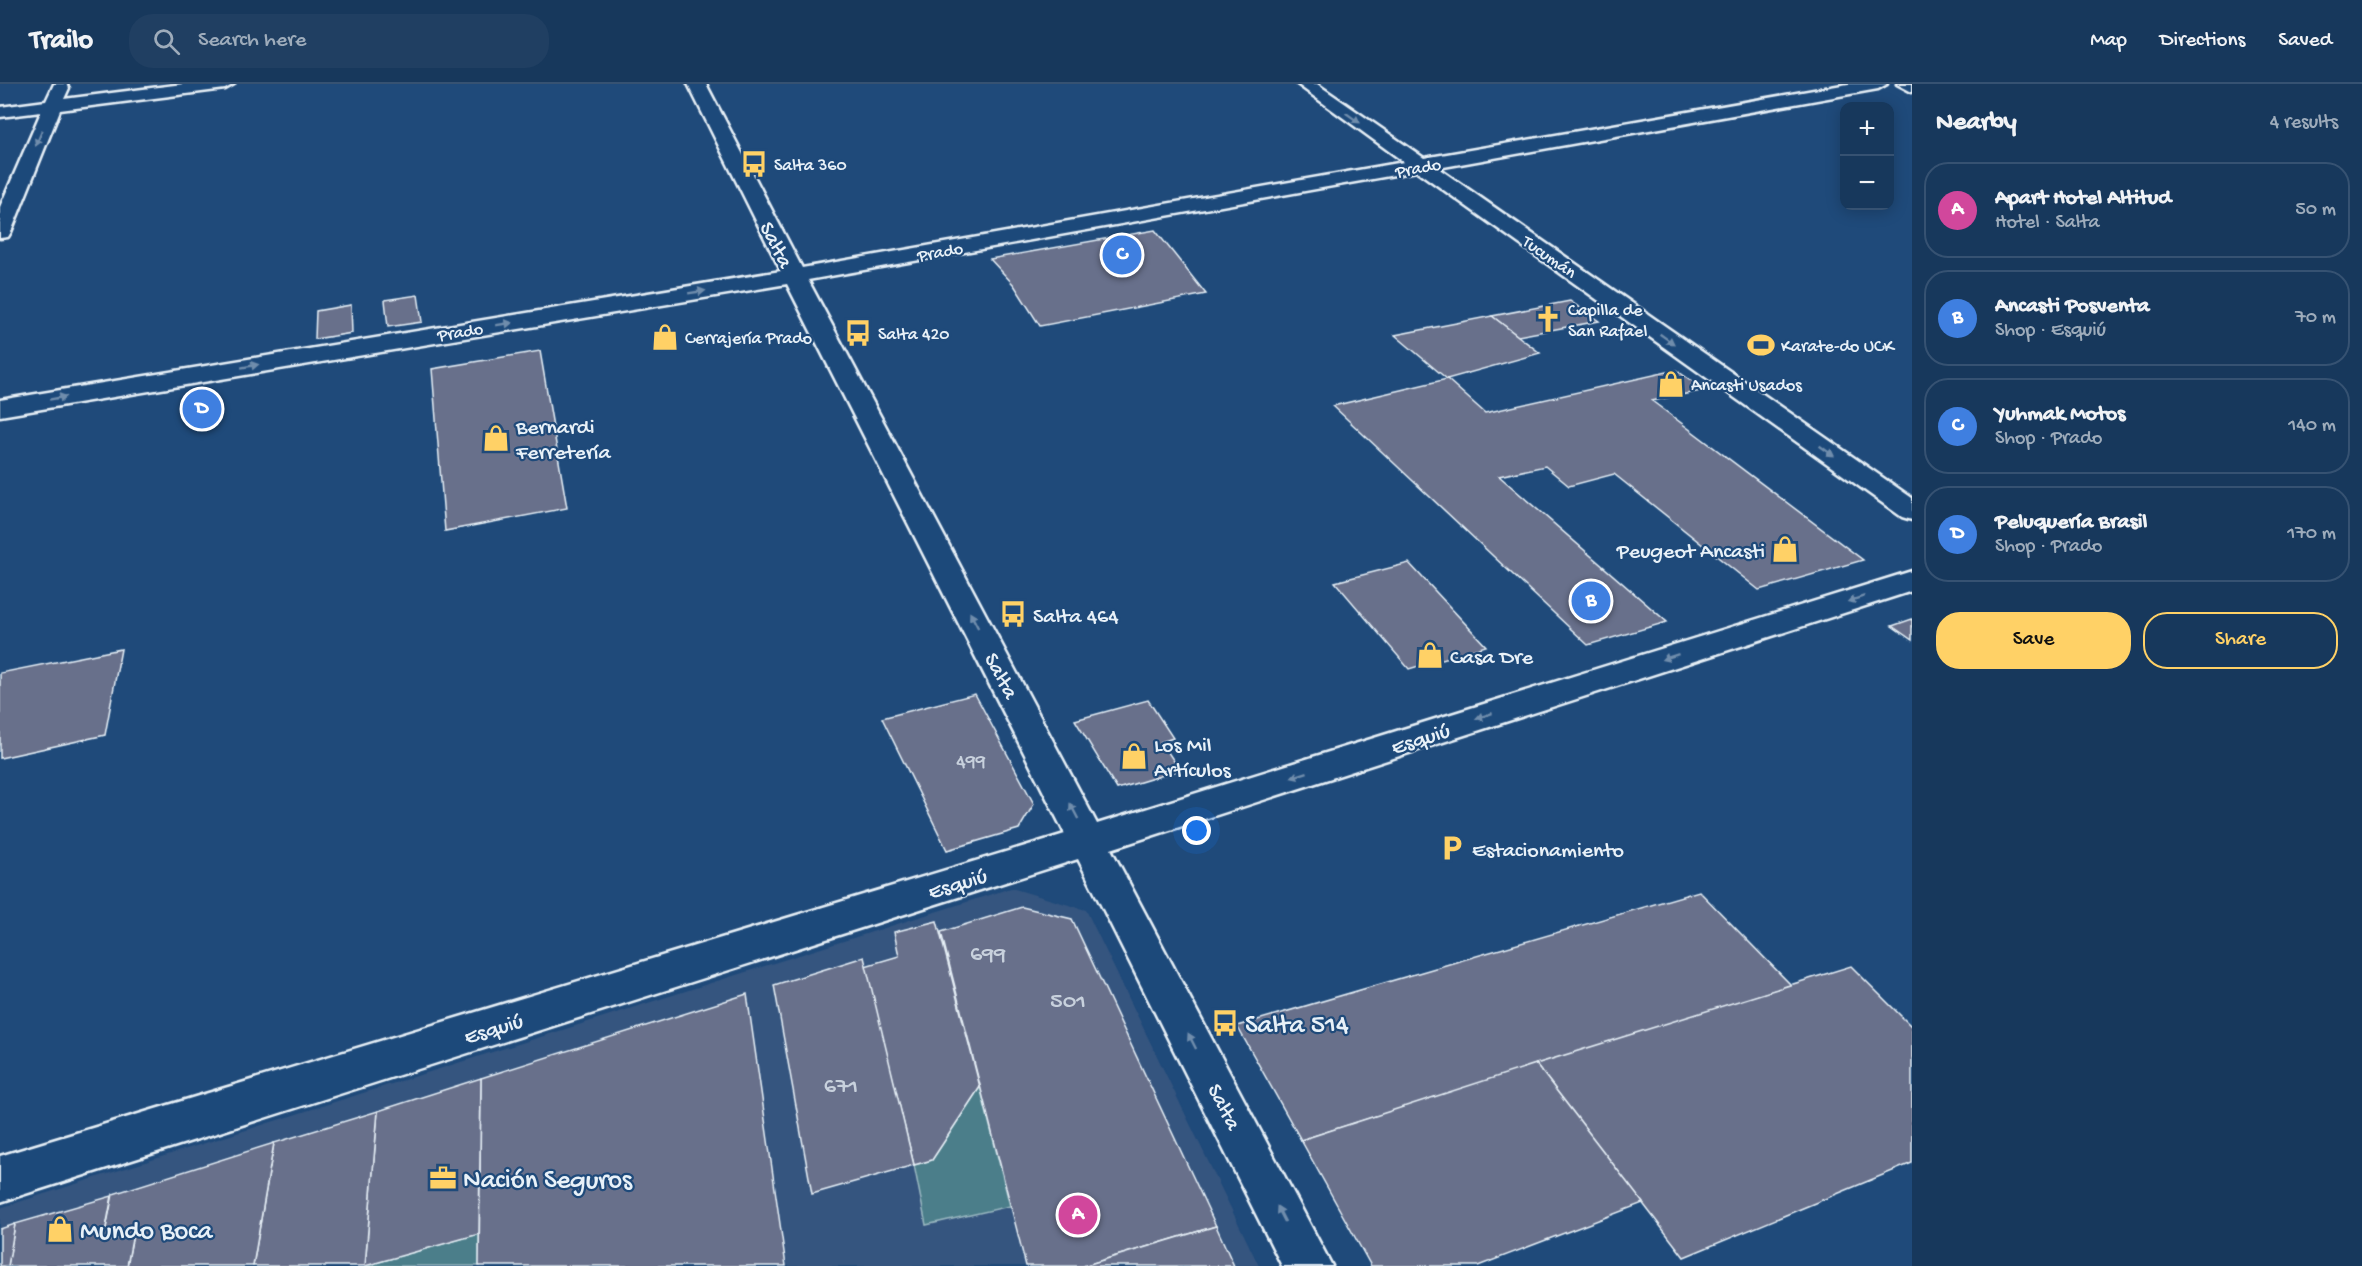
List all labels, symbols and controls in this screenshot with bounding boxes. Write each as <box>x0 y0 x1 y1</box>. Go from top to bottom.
search box <box>129 14 549 68</box>
text: Trailo <box>30 25 93 58</box>
icon: search <box>150 25 183 58</box>
text: Search here <box>198 28 306 54</box>
text: Map <box>2090 29 2127 54</box>
text: Directions <box>2160 29 2245 54</box>
text: Saved <box>2278 29 2332 54</box>
map controls <box>1840 102 1894 210</box>
button: + <box>1840 102 1894 156</box>
text: Nearby <box>1936 108 2017 139</box>
one-way arrow <box>1345 112 1361 124</box>
text: 4 results <box>2270 112 2338 135</box>
one-way arrow <box>34 129 43 147</box>
bus stop icon: Salta 360 <box>739 149 769 179</box>
street label: Prado <box>1393 155 1443 184</box>
place label: Salta 360 <box>774 156 847 177</box>
button: − <box>1840 156 1894 210</box>
text: Apart Hotel Altitud <box>1995 186 2171 212</box>
text: A <box>1952 199 1963 222</box>
text: 50 m <box>2295 199 2336 222</box>
text: Hotel · Salta <box>1995 212 2100 235</box>
street label: Salta <box>752 218 797 274</box>
street label: Tucumán <box>1517 231 1580 284</box>
pin: C <box>1102 232 1142 278</box>
street label: Prado <box>915 239 965 268</box>
one-way arrow <box>688 287 707 296</box>
text: Ancasti Posventa <box>1995 294 2150 320</box>
place label: Capilla de San Rafael <box>1568 301 1647 343</box>
church icon: Capilla de San Rafael <box>1533 304 1563 334</box>
text: B <box>1952 307 1963 330</box>
text: 70 m <box>2295 307 2336 330</box>
bus stop icon: Salta 420 <box>843 318 873 348</box>
street label: Prado <box>435 319 485 348</box>
one-way arrow <box>495 319 514 328</box>
text: Shop · Esquiú <box>1995 320 2106 343</box>
shop icon: Cerrajería Prado <box>650 322 680 352</box>
place label: Salta 420 <box>878 325 949 346</box>
place label: Cerrajería Prado <box>685 329 812 350</box>
sports icon: Karate-do UCK <box>1746 330 1776 360</box>
one-way arrow <box>1659 333 1675 345</box>
place label: Karate-do UCK <box>1781 337 1896 358</box>
one-way arrow <box>241 361 260 370</box>
shop icon: Ancasti Usados <box>1656 369 1686 399</box>
place label: Ancasti Usados <box>1691 376 1803 397</box>
pin: D <box>182 386 222 432</box>
one-way arrow <box>48 394 67 403</box>
text: Yuhmak Motos <box>1995 402 2125 428</box>
text: C <box>1952 415 1963 438</box>
text: 140 m <box>2288 415 2336 438</box>
place label: Bernardi Ferretería <box>515 416 611 467</box>
shop icon: Bernardi Ferretería <box>481 423 511 453</box>
text: Shop · Prado <box>1995 428 2102 451</box>
one-way arrow <box>1818 445 1834 457</box>
text: Peluquería Brasil <box>1995 510 2147 536</box>
text: D <box>1951 523 1964 546</box>
text: 170 m <box>2287 523 2336 546</box>
shop icon: Peugeot Ancasti <box>1770 534 1800 564</box>
text: Shop · Prado <box>1995 536 2102 559</box>
place label: Peugeot Ancasti <box>1616 540 1765 566</box>
pin: B <box>1572 578 1610 624</box>
one-way arrow <box>1847 594 1865 604</box>
bus stop icon: Salta 464 <box>998 599 1028 629</box>
place label: Salta 464 <box>1033 605 1119 631</box>
one-way arrow <box>969 611 979 628</box>
button: Save <box>1936 612 2131 669</box>
button: Share <box>2143 612 2338 669</box>
shop icon: Casa Dre <box>1415 640 1445 670</box>
place label: Casa Dre <box>1450 646 1534 672</box>
street label: Salta <box>977 649 1023 705</box>
one-way arrow <box>1661 653 1679 663</box>
one-way arrow <box>1475 712 1493 722</box>
street label: Esquiú <box>1389 719 1454 762</box>
place label: Los Mil Artículos <box>1154 734 1232 785</box>
shop icon: Los Mil Artículos <box>1119 741 1149 771</box>
house number: 499 <box>956 752 986 775</box>
one-way arrow <box>1290 771 1308 780</box>
one-way arrow <box>1069 803 1079 820</box>
your location <box>1182 816 1211 845</box>
parking icon: Estacionamiento <box>1437 833 1467 863</box>
place label: Estacionamiento <box>1472 839 1624 865</box>
street label: Esquiú <box>925 865 991 907</box>
house number: 699 <box>970 941 1006 970</box>
house number: 501 <box>1050 988 1086 1017</box>
bus stop icon: Salta 514 <box>1210 1008 1240 1038</box>
street label: Esquiú <box>461 1010 527 1052</box>
place label: Salta 514 <box>1245 1011 1349 1043</box>
one-way arrow <box>1188 1032 1197 1049</box>
house number: 671 <box>824 1073 858 1102</box>
street label: Salta <box>1200 1080 1245 1136</box>
office icon: Nación Seguros <box>428 1163 458 1193</box>
place label: Nación Seguros <box>463 1166 633 1198</box>
pin: A <box>1058 1192 1098 1238</box>
one-way arrow <box>1277 1205 1287 1223</box>
shop icon: Mundo Boca <box>45 1214 75 1244</box>
place label: Mundo Boca <box>80 1217 213 1249</box>

